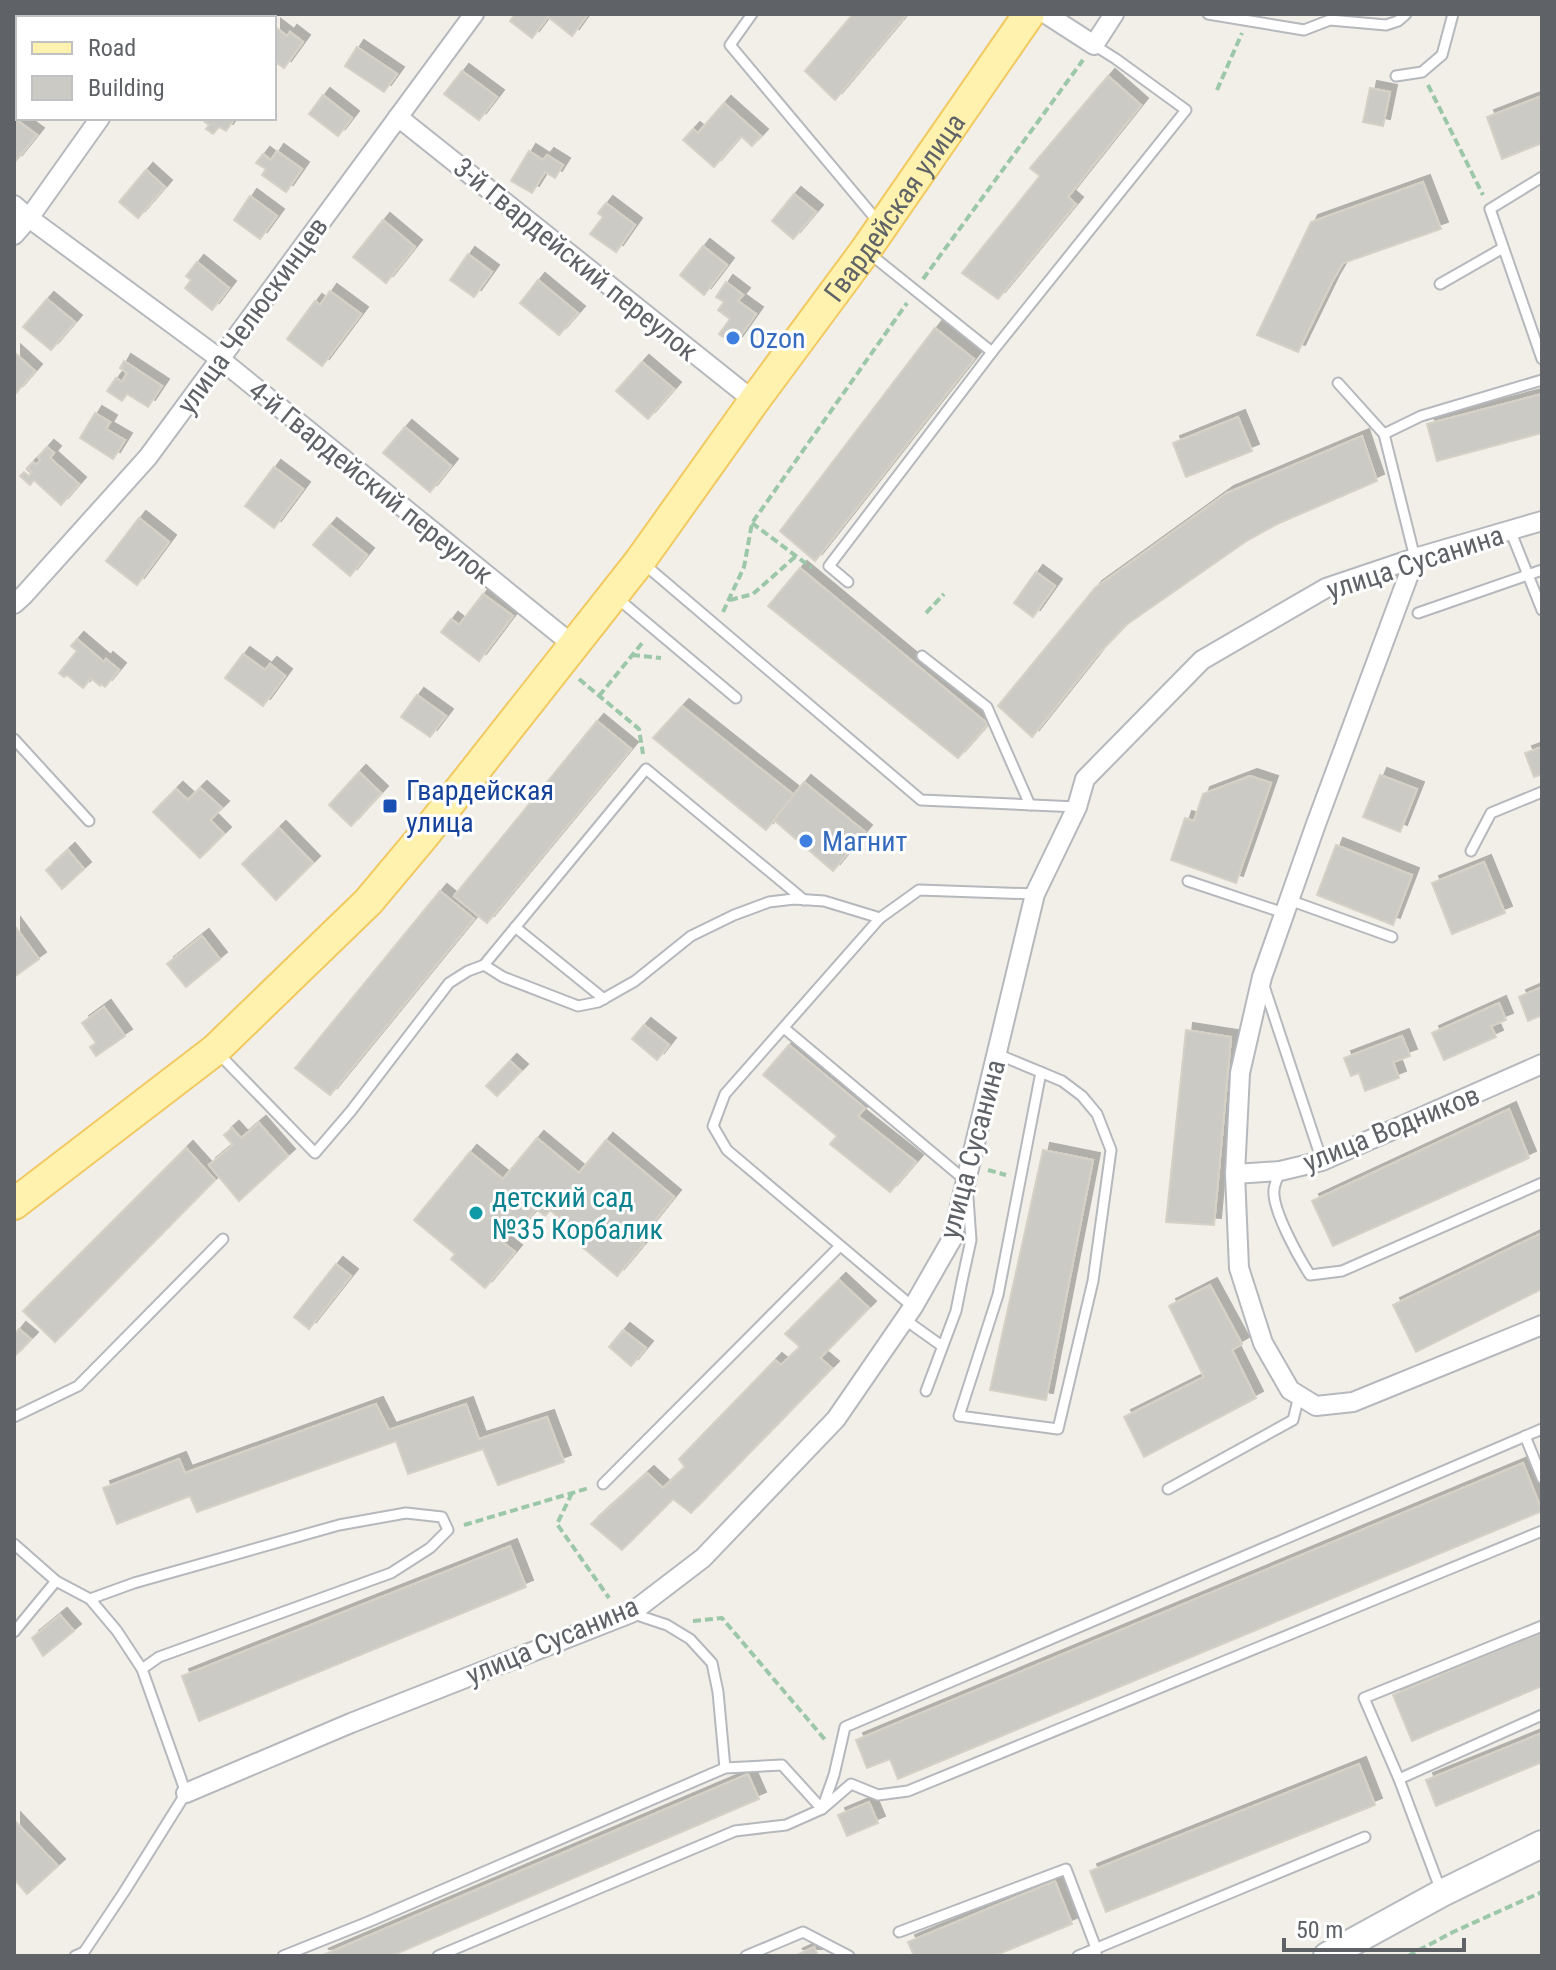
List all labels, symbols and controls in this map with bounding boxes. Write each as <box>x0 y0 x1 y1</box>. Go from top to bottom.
legend <box>16 16 276 120</box>
text: Road <box>88 34 136 62</box>
text: Building <box>88 74 165 102</box>
street label: Гвардейская улица <box>817 107 972 308</box>
street label: 3-й Гвардейский переулок <box>447 151 704 368</box>
street label: улица Челюскинцев <box>170 211 335 420</box>
place label: Ozon <box>749 322 806 355</box>
marker: Ozon <box>724 329 742 347</box>
street label: 4-й Гвардейский переулок <box>242 374 499 591</box>
street label: улица Сусанина <box>1323 518 1508 607</box>
place label: Гвардейская улица <box>406 774 554 839</box>
marker: Гвардейская улица <box>381 797 399 815</box>
place label: Магнит <box>822 825 907 858</box>
marker: Магнит <box>797 832 815 850</box>
street label: улица Сусанина <box>933 1056 1012 1242</box>
street label: улица Водников <box>1298 1078 1484 1179</box>
place label: детский сад №35 Корбалик <box>492 1181 663 1246</box>
marker: детский сад №35 Корбалик <box>467 1204 485 1222</box>
street label: улица Сусанина <box>461 1589 643 1692</box>
scale bar <box>1284 1902 1464 1952</box>
text: 50 m <box>1296 1916 1343 1944</box>

